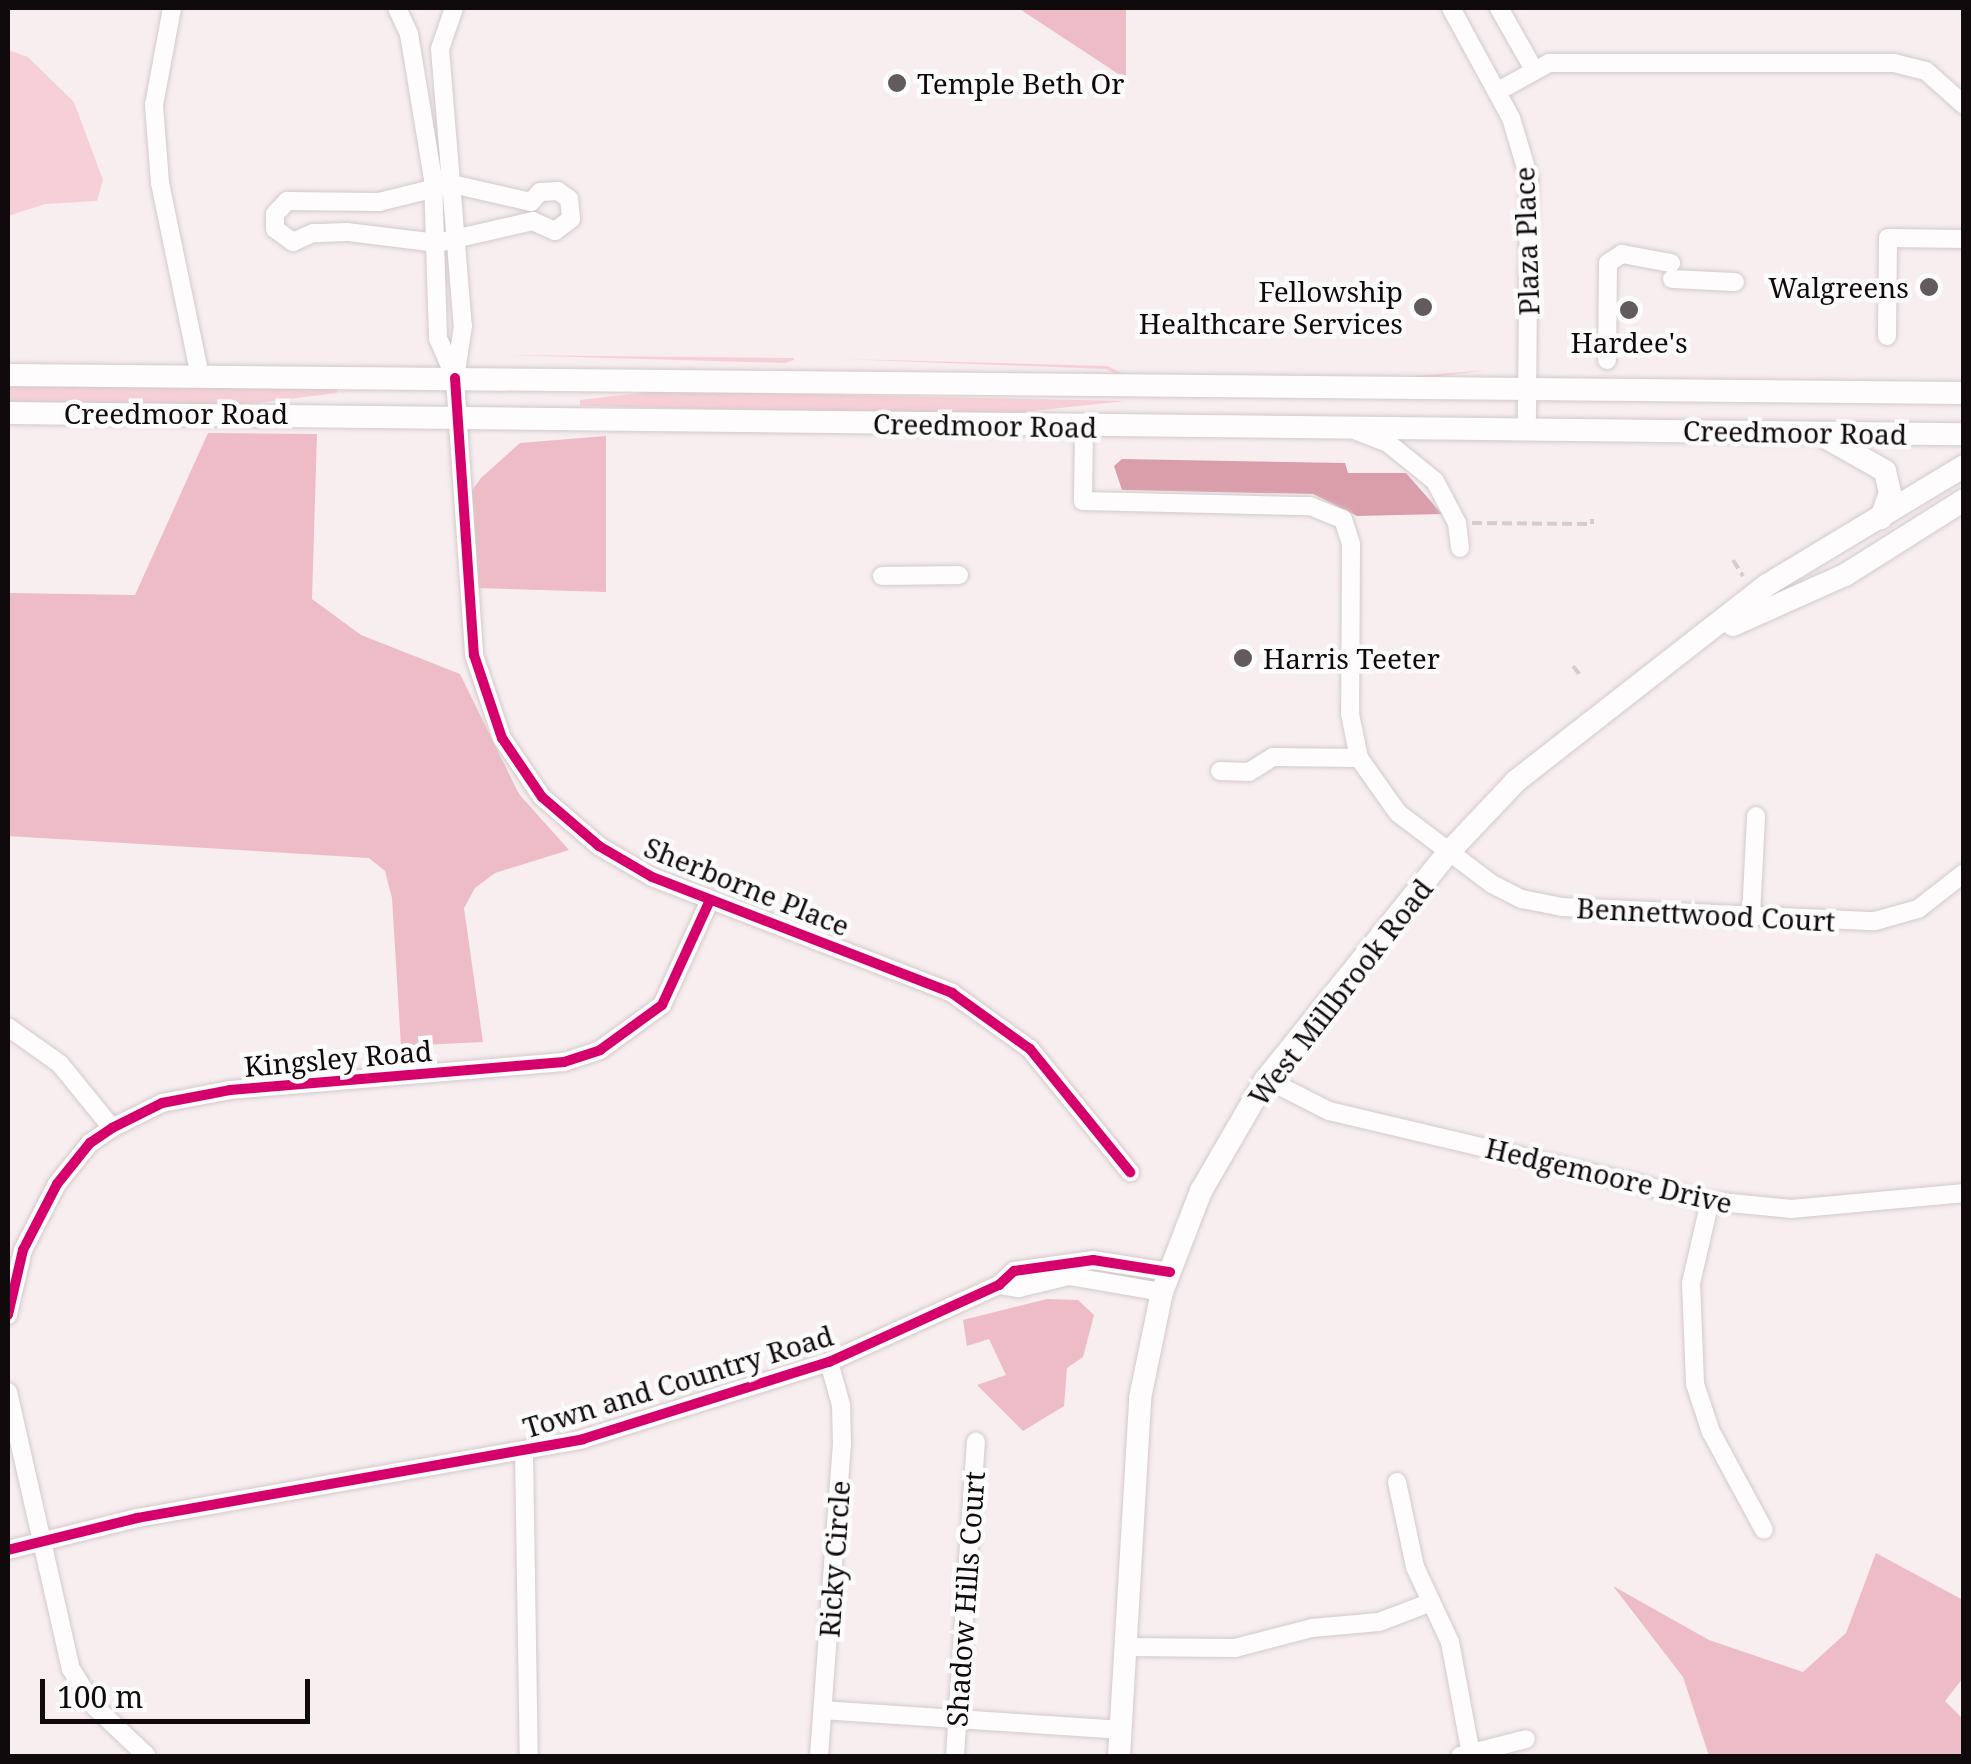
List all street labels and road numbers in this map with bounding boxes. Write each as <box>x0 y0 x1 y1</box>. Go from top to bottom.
street label: Plaza Place <box>1507 166 1545 316</box>
street label: Creedmoor Road <box>64 396 288 430</box>
street label: Creedmoor Road <box>873 406 1097 444</box>
street label: Creedmoor Road <box>1683 413 1907 451</box>
street label: Sherborne Place <box>640 830 854 942</box>
street label: West Millbrook Road <box>1241 872 1439 1112</box>
street label: Bennettwood Court <box>1576 890 1836 938</box>
street label: Kingsley Road <box>243 1033 433 1083</box>
street label: Hedgemoore Drive <box>1482 1130 1736 1220</box>
street label: Town and Country Road <box>519 1318 837 1444</box>
street label: Shadow Hills Court <box>939 1470 991 1728</box>
street label: Ricky Circle <box>812 1479 856 1639</box>

